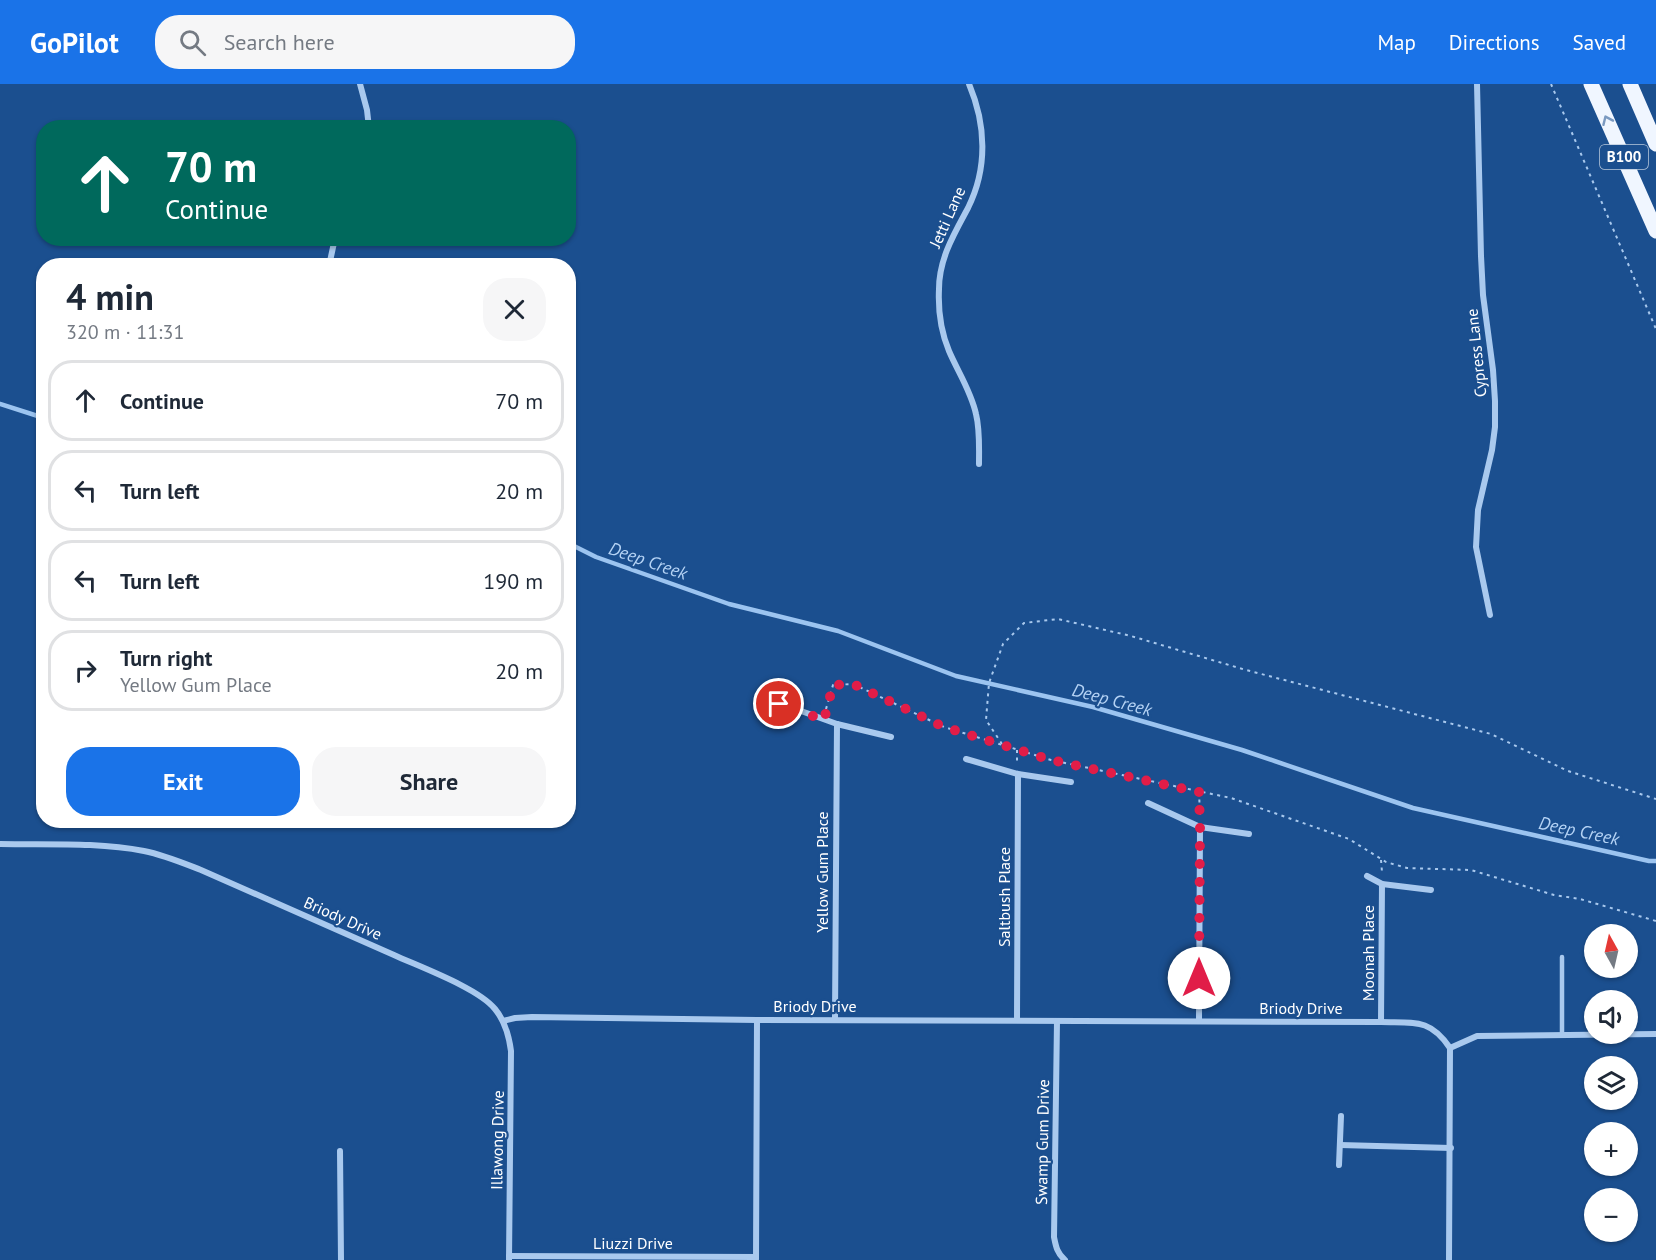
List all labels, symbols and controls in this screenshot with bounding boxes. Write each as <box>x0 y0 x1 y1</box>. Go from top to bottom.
search box <box>155 15 575 69</box>
text: GoPilot <box>30 24 119 61</box>
icon: search <box>176 26 209 59</box>
text: Search here <box>224 28 335 56</box>
text: Map <box>1377 29 1416 56</box>
text: Directions <box>1449 29 1540 56</box>
text: Saved <box>1573 29 1626 56</box>
one-way arrow <box>1602 115 1614 126</box>
text: 70 m <box>165 139 257 194</box>
icon: ahead <box>66 144 144 222</box>
road number: B100 <box>1600 145 1648 169</box>
street label: Jetti Lane <box>924 183 969 252</box>
text: Continue <box>165 192 268 226</box>
text: 4 min <box>66 273 154 320</box>
button: close <box>483 278 546 341</box>
street label: Cypress Lane <box>1461 308 1491 398</box>
text: 320 m · 11:31 <box>66 319 184 345</box>
icon: ahead <box>69 384 102 417</box>
text: Continue <box>120 387 204 415</box>
text: 70 m <box>495 387 543 415</box>
icon: left <box>69 474 102 507</box>
text: Turn left <box>120 477 200 505</box>
text: 20 m <box>495 477 543 505</box>
water label: Deep Creek <box>606 536 691 585</box>
icon: left <box>69 564 102 597</box>
text: Turn left <box>120 567 200 595</box>
text: 190 m <box>483 567 543 595</box>
text: Turn right <box>120 644 212 672</box>
icon: right <box>69 654 102 687</box>
text: 20 m <box>495 657 543 685</box>
text: Yellow Gum Place <box>120 672 272 698</box>
pin <box>753 678 804 729</box>
water label: Deep Creek <box>1070 678 1155 721</box>
icon: arrive <box>762 687 795 720</box>
button: Exit <box>66 747 300 816</box>
button: Share <box>312 747 546 816</box>
street label: Yellow Gum Place <box>812 811 832 933</box>
water label: Deep Creek <box>1537 811 1622 850</box>
street label: Saltbush Place <box>994 847 1014 947</box>
street label: Briody Drive <box>301 892 385 944</box>
street label: Moonah Place <box>1358 905 1378 1001</box>
north arrow <box>1584 924 1638 978</box>
map controls <box>1584 924 1638 1242</box>
position arrow <box>1167 946 1231 1010</box>
button: sound <box>1584 990 1638 1044</box>
street label: Briody Drive <box>773 996 857 1016</box>
street label: Briody Drive <box>1259 998 1343 1018</box>
button: layers <box>1584 1056 1638 1110</box>
street label: Swamp Gum Drive <box>1031 1079 1053 1205</box>
street label: Illawong Drive <box>486 1090 508 1190</box>
button: + <box>1584 1122 1638 1176</box>
button: − <box>1584 1188 1638 1242</box>
street label: Liuzzi Drive <box>593 1233 673 1253</box>

